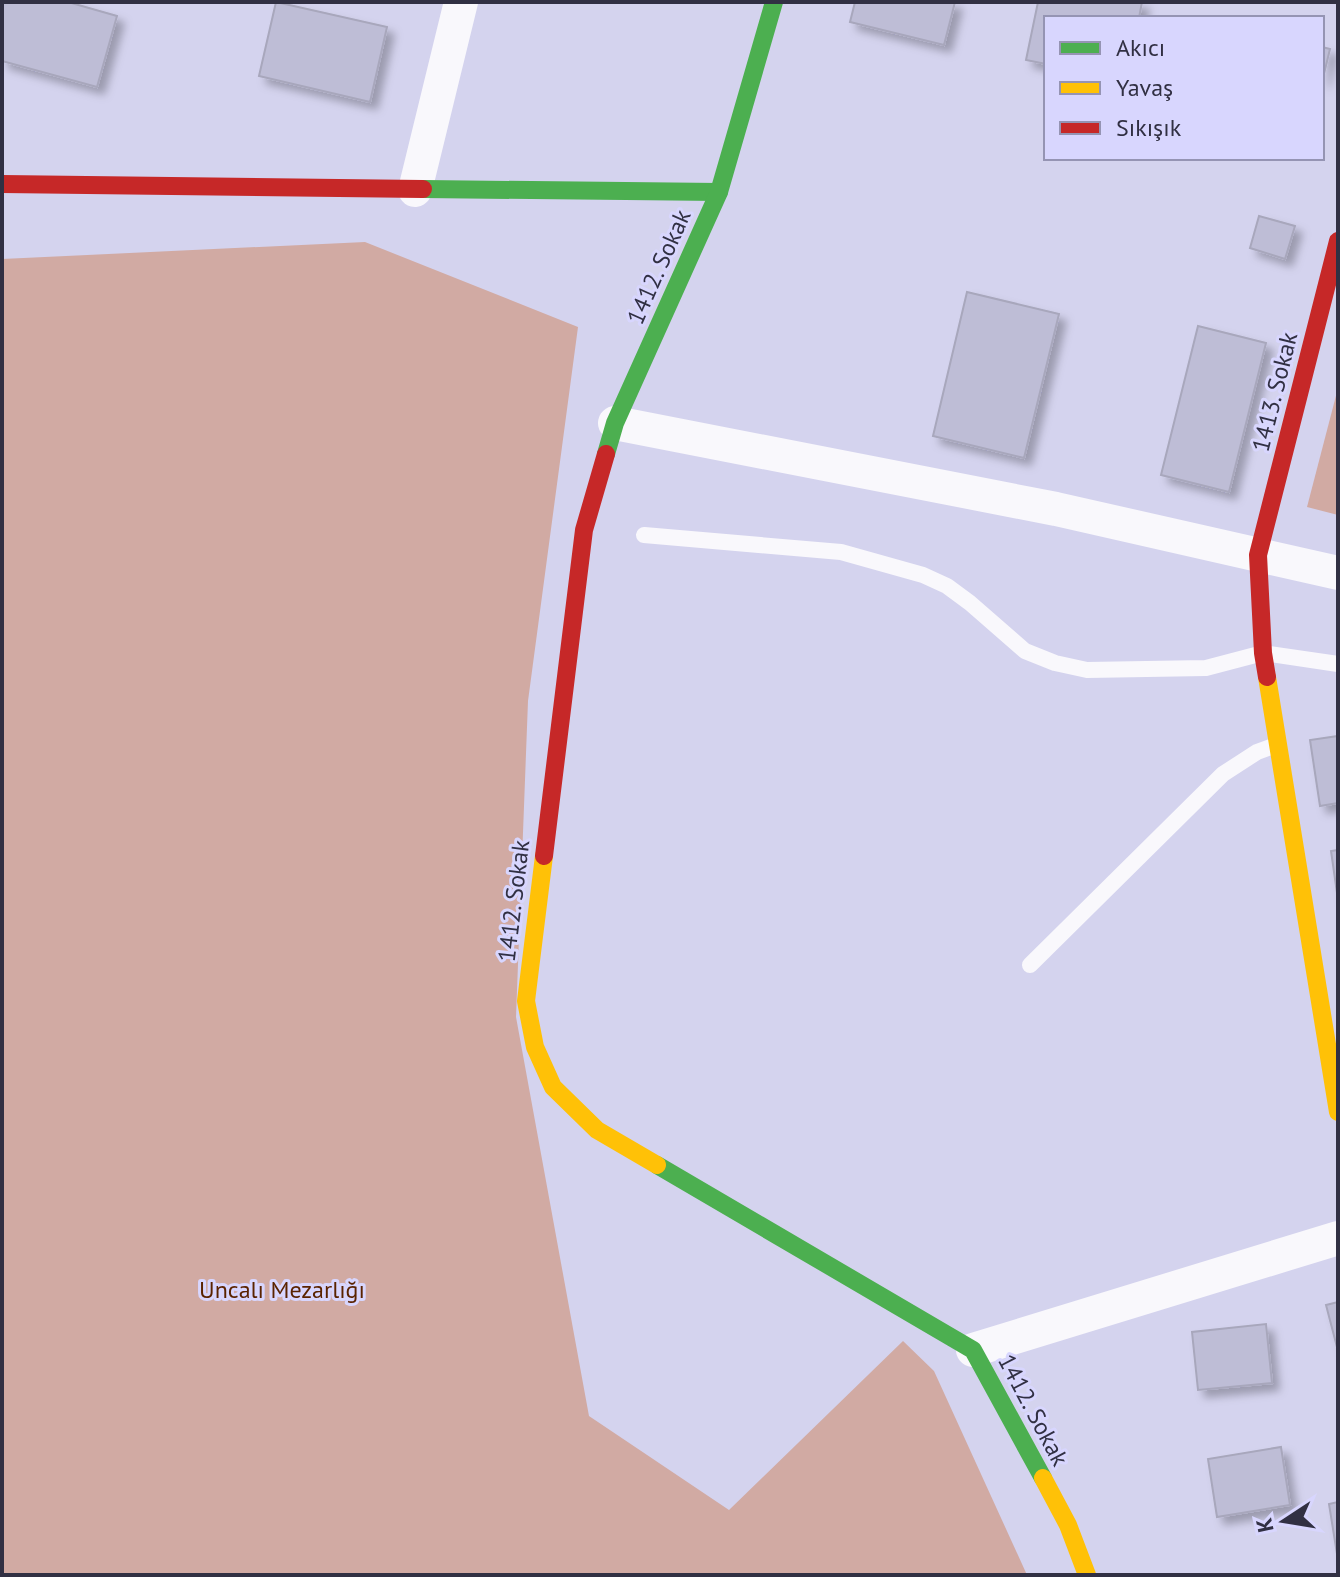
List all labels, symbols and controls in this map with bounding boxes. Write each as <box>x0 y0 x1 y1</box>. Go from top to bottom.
legend <box>1044 16 1324 160</box>
text: Akıcı <box>1116 32 1165 63</box>
text: Yavaş <box>1116 72 1173 103</box>
text: Sıkışık <box>1116 112 1182 143</box>
street label: 1412. Sokak <box>619 204 698 329</box>
street label: 1413. Sokak <box>1245 328 1304 455</box>
street label: 1412. Sokak <box>491 838 536 964</box>
park label: Uncalı Mezarlığı <box>199 1274 365 1305</box>
street label: 1412. Sokak <box>991 1348 1076 1472</box>
north arrow <box>1244 1481 1324 1561</box>
text: K <box>1249 1515 1280 1535</box>

